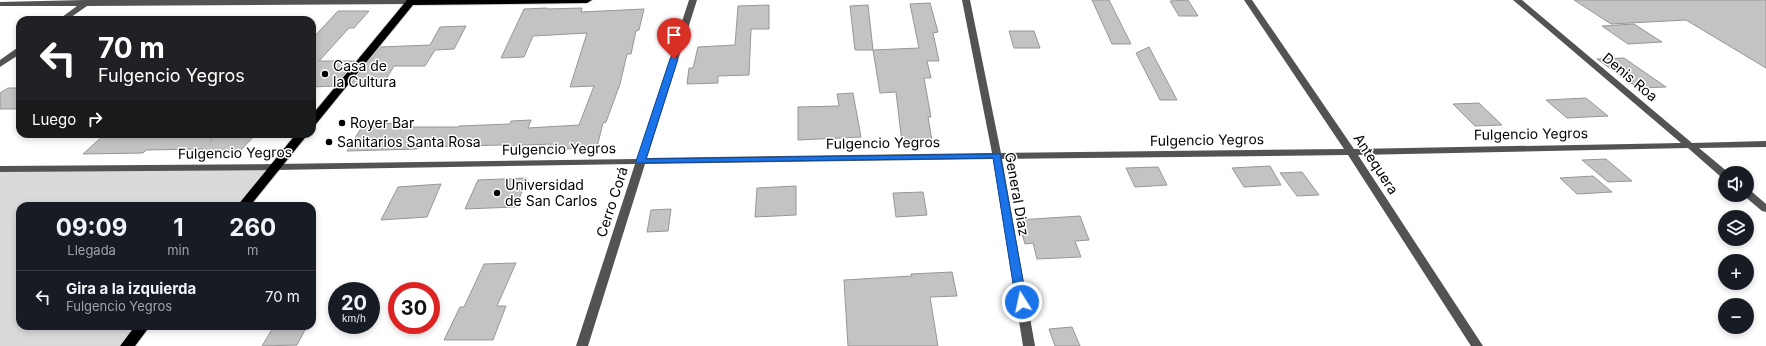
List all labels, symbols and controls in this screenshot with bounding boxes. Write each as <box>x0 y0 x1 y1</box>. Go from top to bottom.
pin <box>657 18 691 59</box>
icon: arrive <box>663 24 685 46</box>
text: 70 m <box>98 31 165 65</box>
icon: left <box>32 32 84 84</box>
street label: Denis Roa <box>1599 49 1661 104</box>
place label: Casa de la Cultura <box>333 57 396 90</box>
text: Fulgencio Yegros <box>98 65 245 86</box>
marker: Casa de la Cultura <box>320 69 330 79</box>
icon: right <box>84 108 106 130</box>
text: Luego <box>32 110 76 129</box>
place label: Royer Bar <box>350 114 414 131</box>
marker: Royer Bar <box>337 118 347 128</box>
street label: Fulgencio Yegros <box>1474 124 1588 143</box>
street label: Fulgencio Yegros <box>1150 130 1264 149</box>
street label: Antequera <box>1351 130 1402 197</box>
place label: Sanitarios Santa Rosa <box>337 133 481 150</box>
street label: Fulgencio Yegros <box>826 133 940 152</box>
marker: Sanitarios Santa Rosa <box>324 137 334 147</box>
street label: Fulgencio Yegros <box>502 139 616 158</box>
street label: Fulgencio Yegros <box>178 143 292 162</box>
street label: General Diaz <box>1002 151 1033 237</box>
street label: Cerro Corá <box>592 164 631 239</box>
map controls <box>1718 166 1754 334</box>
button: sound <box>1718 166 1754 202</box>
place label: Universidad de San Carlos <box>505 176 597 209</box>
marker: Universidad de San Carlos <box>492 188 502 198</box>
button: layers <box>1718 210 1754 246</box>
text: 09:09 <box>56 213 127 242</box>
text: 1 <box>173 213 184 242</box>
text: 260 <box>229 213 276 242</box>
text: Llegada <box>67 242 116 258</box>
text: min <box>167 242 189 258</box>
text: m <box>247 242 258 258</box>
button: + <box>1718 254 1754 290</box>
text: Gira a la izquierda <box>66 279 196 298</box>
position arrow <box>1001 281 1043 323</box>
speed limit sign: 30 <box>388 282 440 334</box>
icon: left <box>32 286 54 308</box>
text: 70 m <box>265 287 300 306</box>
text: 20 <box>341 291 367 315</box>
text: Fulgencio Yegros <box>66 298 172 314</box>
button: − <box>1718 298 1754 334</box>
text: km/h <box>342 312 366 324</box>

